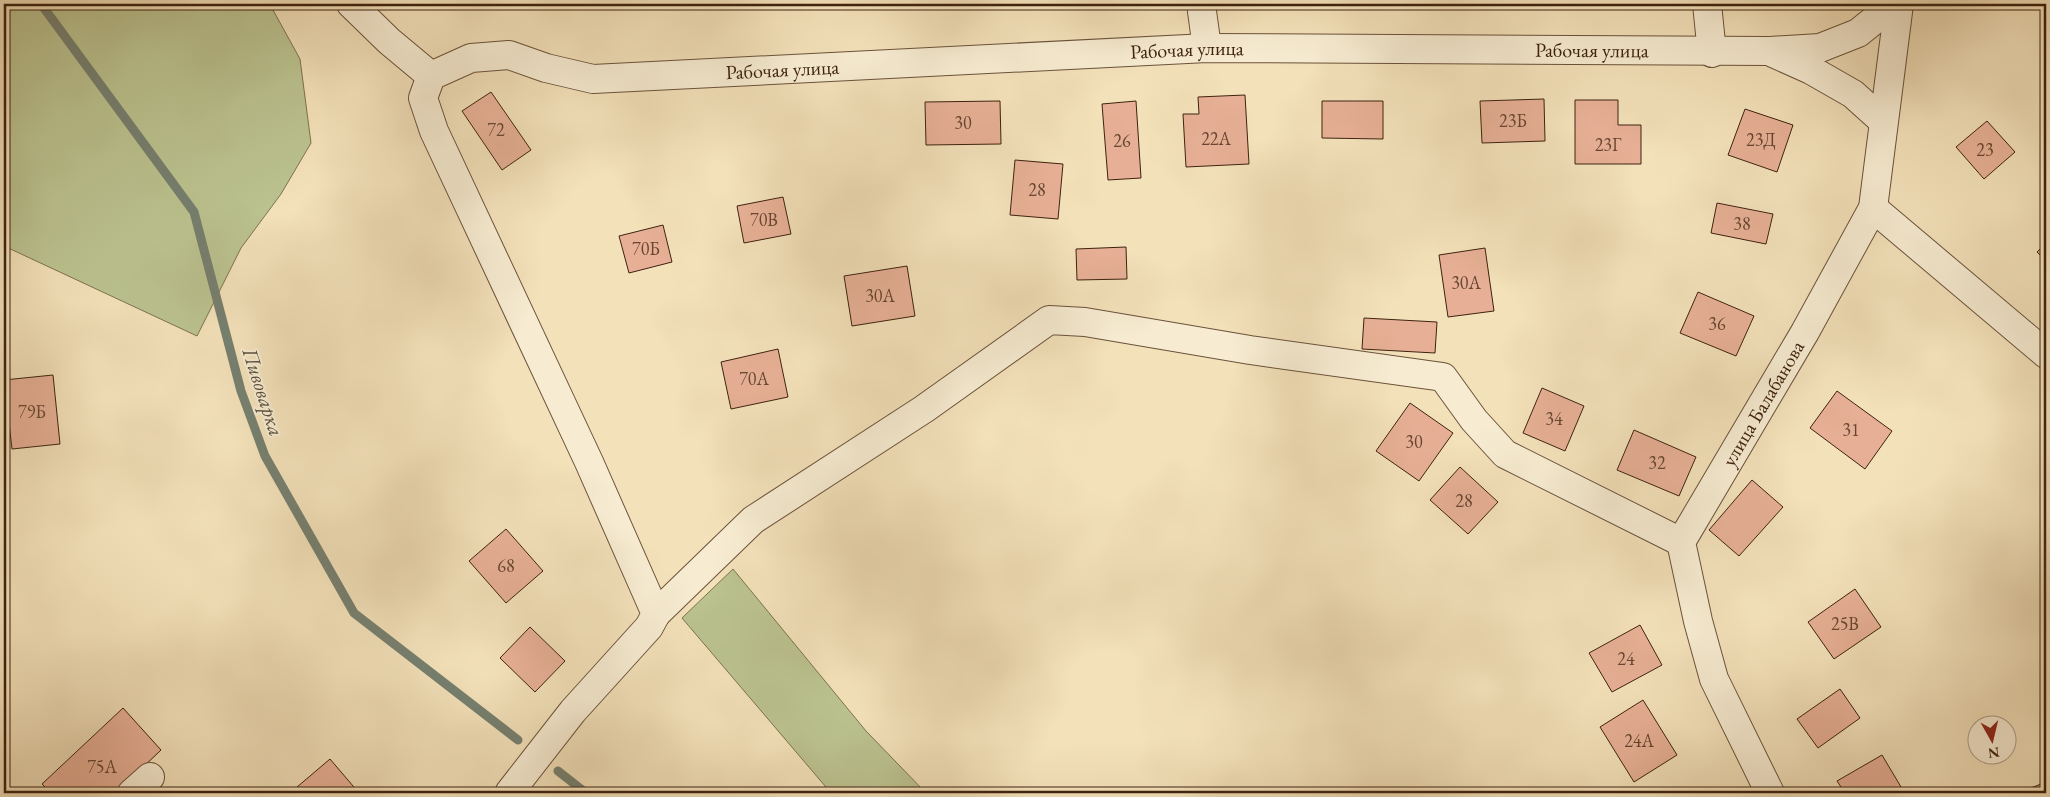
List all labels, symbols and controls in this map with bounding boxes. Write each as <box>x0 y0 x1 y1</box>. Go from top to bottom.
street label: Рабочая улица <box>1129 35 1244 65</box>
street label: Рабочая улица <box>1535 37 1649 63</box>
street label: Рабочая улица <box>725 54 840 85</box>
house number: 23Б <box>1499 109 1527 132</box>
house number: 30 <box>954 111 972 134</box>
house number: 72 <box>487 118 505 141</box>
house number: 22А <box>1201 127 1231 150</box>
house number: 23Д <box>1746 128 1776 151</box>
house number: 26 <box>1113 129 1131 152</box>
house number: 23Г <box>1595 133 1622 156</box>
house number: 23 <box>1976 138 1994 161</box>
house number: 28 <box>1028 178 1046 201</box>
house number: 70В <box>750 208 778 231</box>
house number: 38 <box>1733 212 1751 235</box>
house number: 70Б <box>632 237 660 260</box>
house number: 30А <box>1451 271 1481 294</box>
house number: 30А <box>865 284 895 307</box>
house number: 36 <box>1708 312 1726 335</box>
street label: улица Балабанова <box>1716 336 1810 471</box>
water label: Пивоварка <box>236 343 290 439</box>
house number: 70А <box>739 367 769 390</box>
house number: 79Б <box>18 400 46 423</box>
house number: 34 <box>1545 407 1563 430</box>
house number: 31 <box>1842 418 1860 441</box>
house number: 30 <box>1405 430 1423 453</box>
house number: 32 <box>1648 451 1666 474</box>
house number: 28 <box>1455 489 1473 512</box>
house number: 68 <box>497 554 515 577</box>
house number: 25В <box>1831 612 1859 635</box>
house number: 24 <box>1617 647 1635 670</box>
north arrow <box>1968 714 2018 764</box>
house number: 24А <box>1624 729 1654 752</box>
text: N <box>1986 743 2001 763</box>
house number: 75А <box>87 755 117 778</box>

